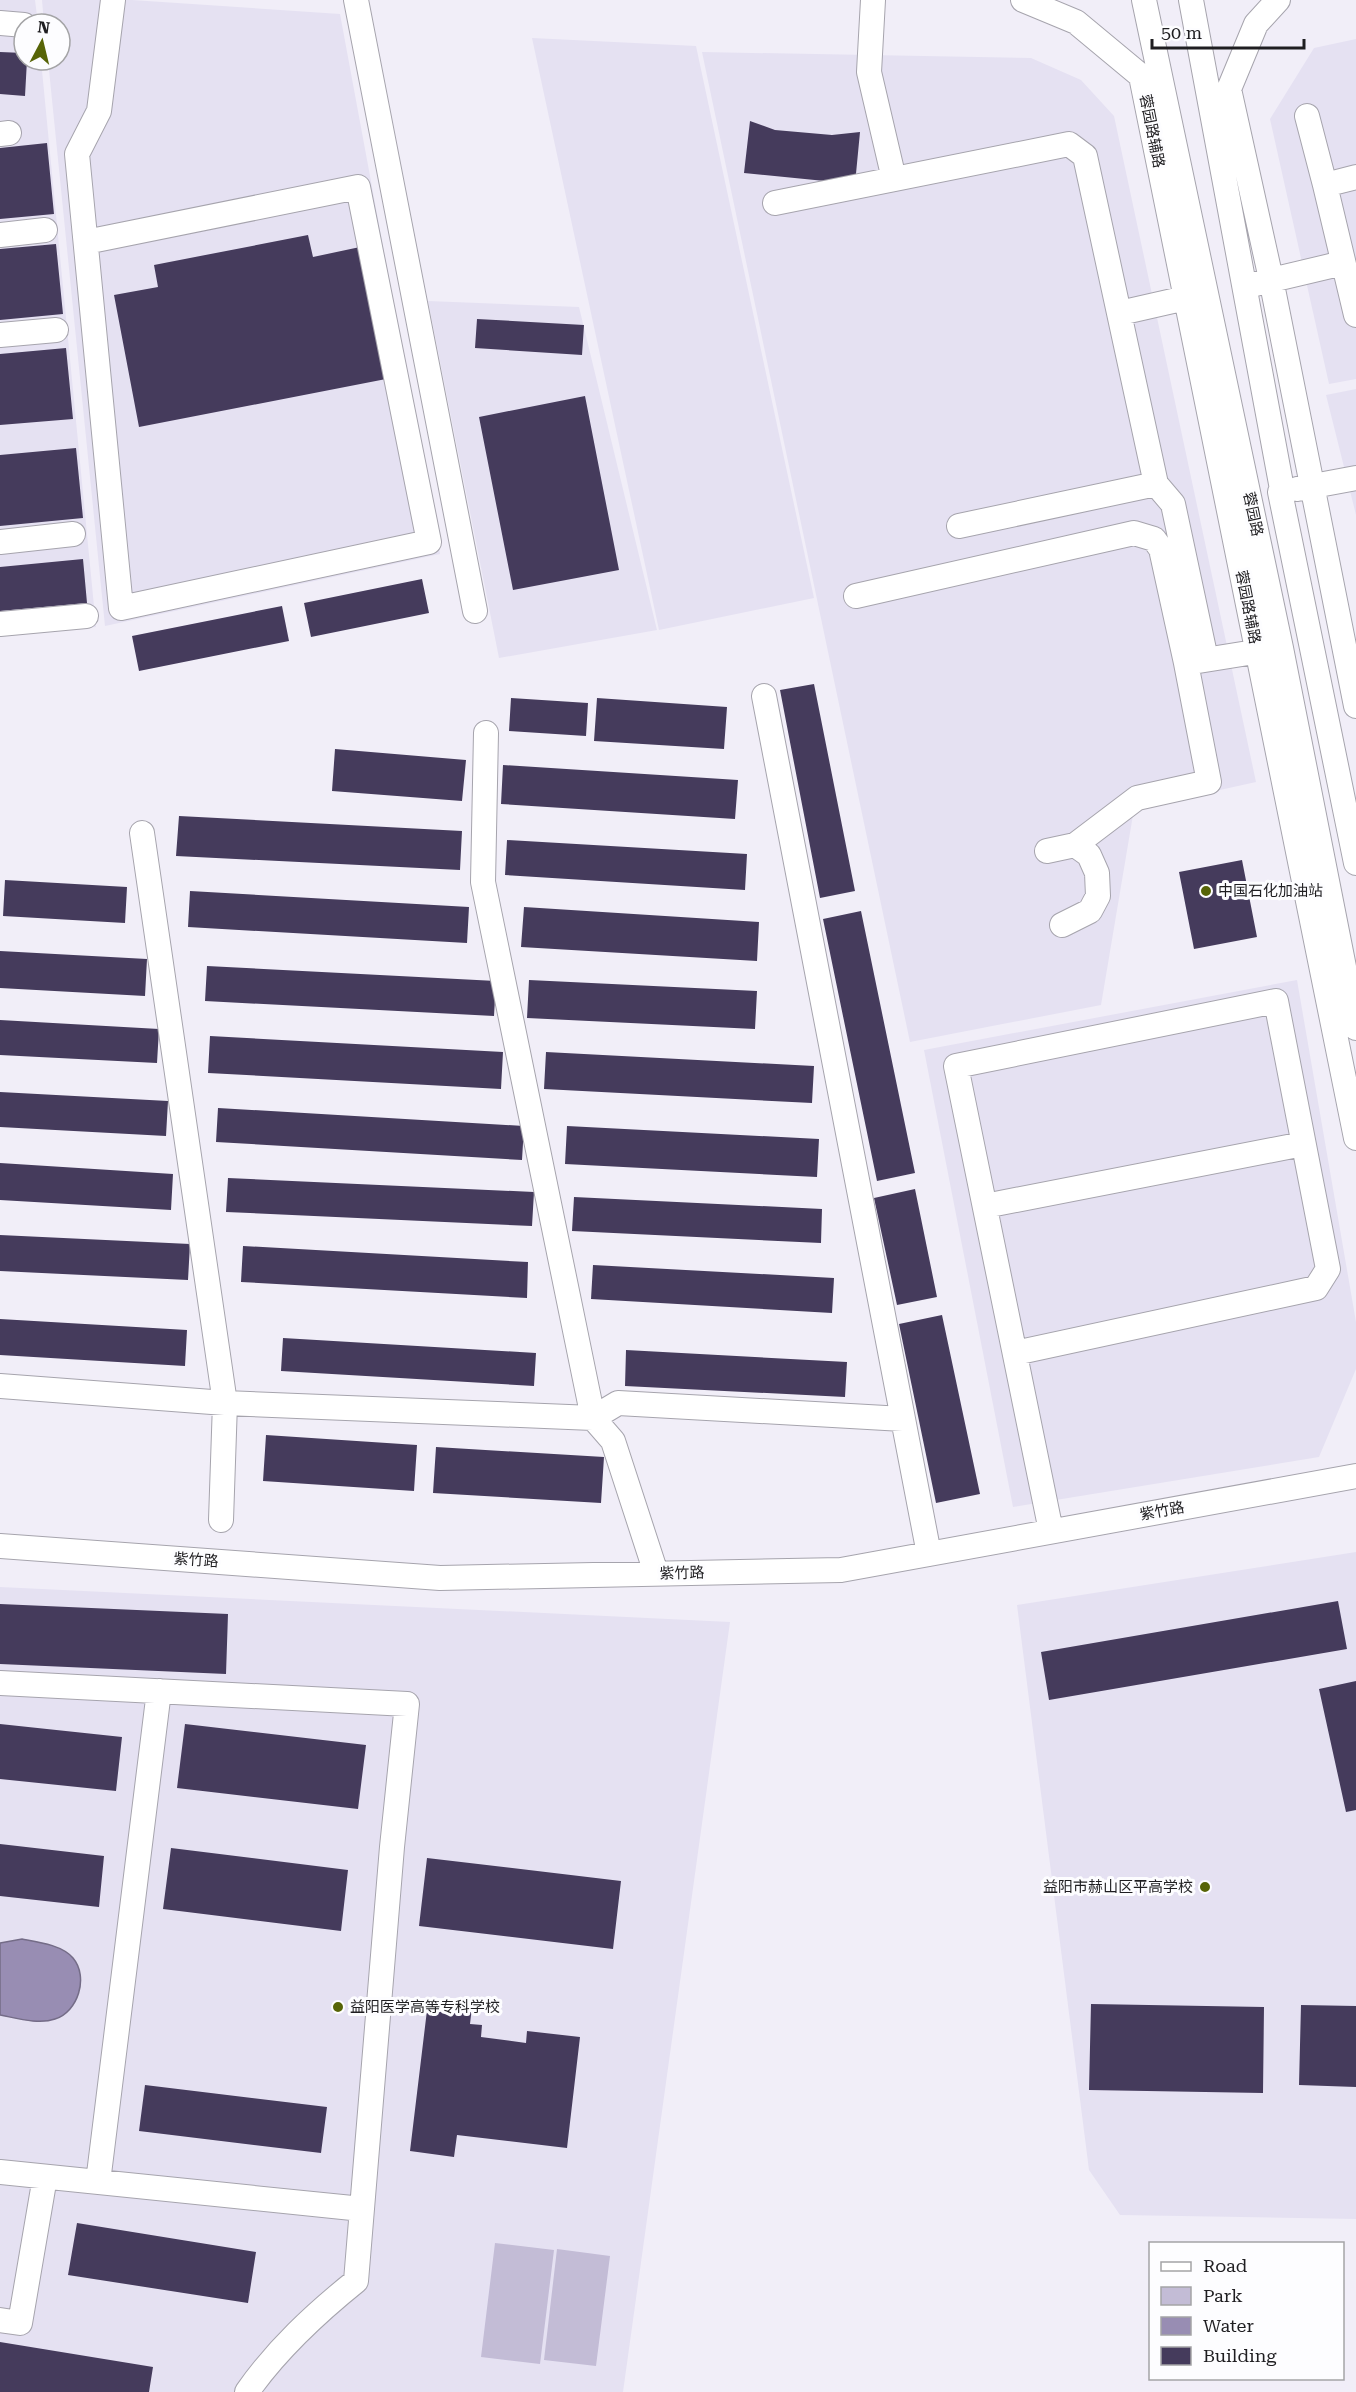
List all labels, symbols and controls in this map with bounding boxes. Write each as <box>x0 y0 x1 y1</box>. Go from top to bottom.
north arrow <box>12 12 72 72</box>
scale bar <box>1152 12 1304 50</box>
text: N <box>36 17 51 38</box>
text: 50 m <box>1161 22 1202 43</box>
street label: 蓉园路辅路 <box>1136 92 1168 170</box>
street label: 蓉园路 <box>1240 490 1266 538</box>
street label: 蓉园路辅路 <box>1232 568 1264 646</box>
place label: 中国石化加油站 <box>1218 882 1323 900</box>
marker: 中国石化加油站 <box>1199 884 1213 898</box>
street label: 紫竹路 <box>1138 1498 1186 1524</box>
street label: 紫竹路 <box>173 1549 219 1571</box>
street label: 紫竹路 <box>659 1564 705 1582</box>
place label: 益阳市赫山区平高学校 <box>1043 1878 1193 1896</box>
marker: 益阳市赫山区平高学校 <box>1198 1880 1212 1894</box>
place label: 益阳医学高等专科学校 <box>350 1998 500 2016</box>
marker: 益阳医学高等专科学校 <box>331 2000 345 2014</box>
legend <box>1149 2242 1344 2380</box>
text: Road <box>1203 2255 1248 2276</box>
text: Park <box>1203 2285 1243 2306</box>
text: Water <box>1203 2315 1254 2336</box>
text: Building <box>1203 2345 1277 2366</box>

